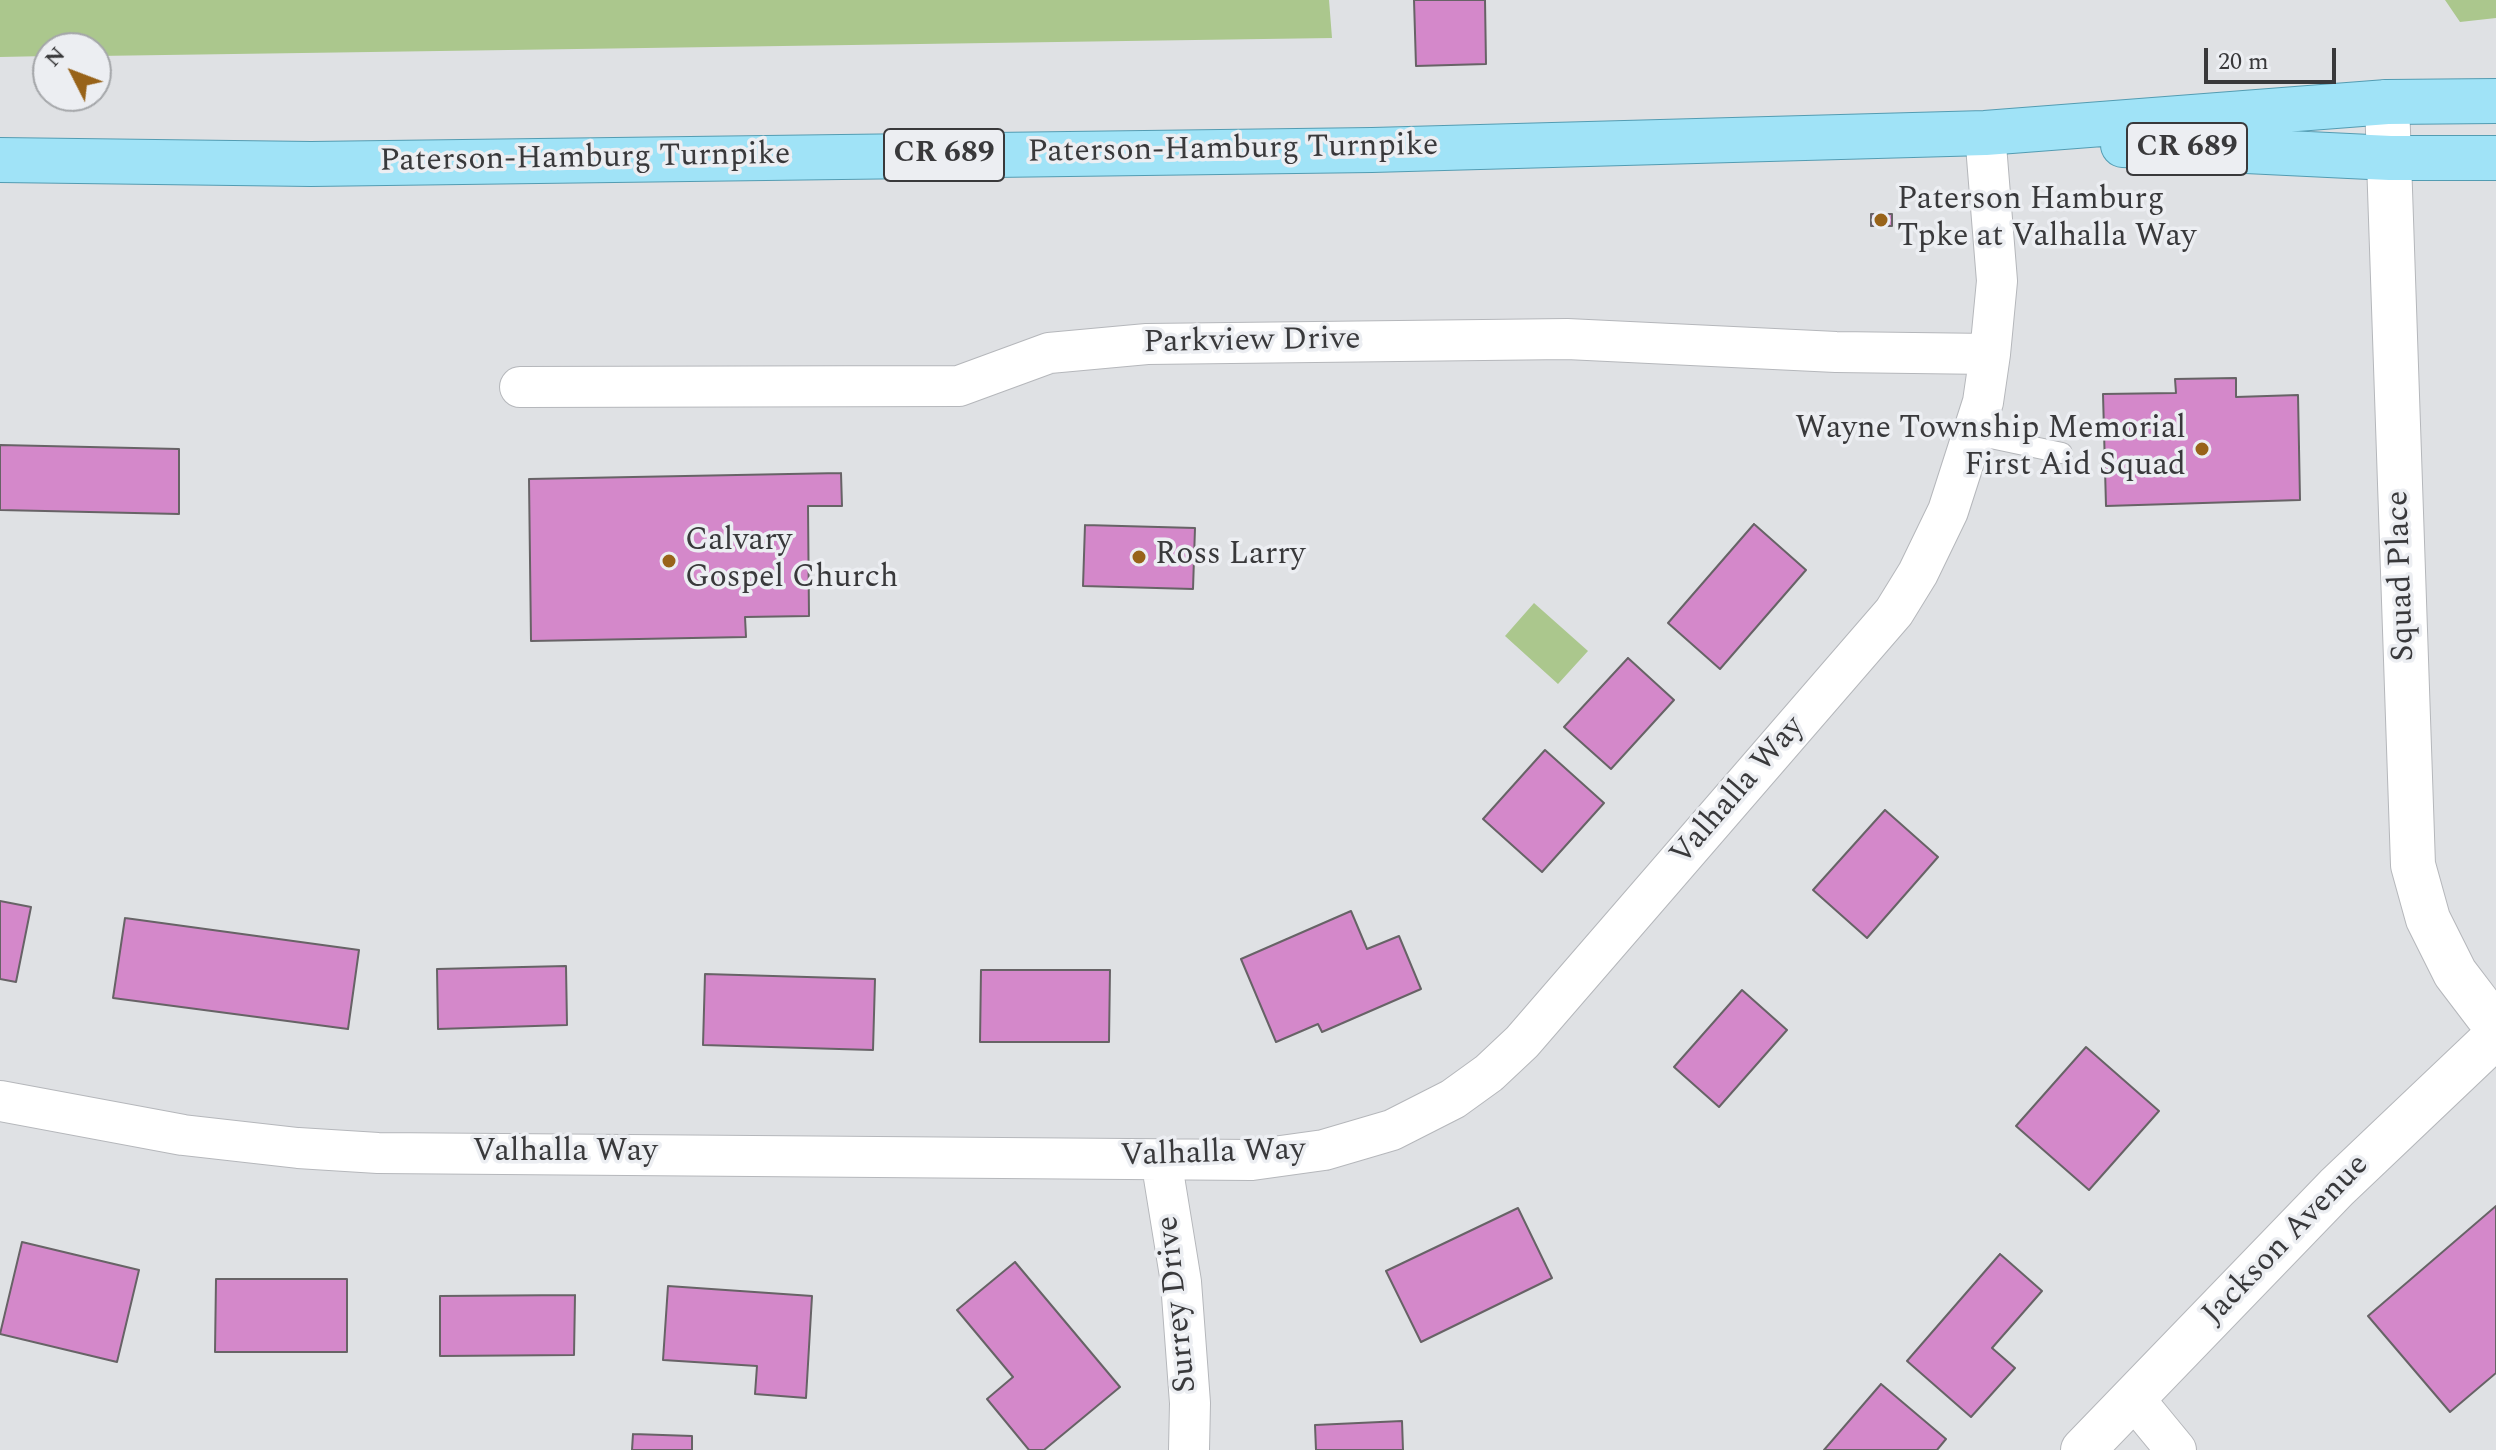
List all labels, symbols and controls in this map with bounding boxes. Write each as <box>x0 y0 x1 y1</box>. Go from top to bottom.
north arrow <box>32 32 112 112</box>
scale bar <box>2208 32 2340 82</box>
text: N <box>37 39 74 75</box>
text: 20 m <box>2218 44 2269 80</box>
road number: CR 689 <box>2127 123 2247 175</box>
street label: Paterson-Hamburg Turnpike <box>1027 128 1439 174</box>
road number: CR 689 <box>884 129 1004 181</box>
street label: Paterson-Hamburg Turnpike <box>379 137 791 183</box>
place label: Paterson Hamburg Tpke at Valhalla Way <box>1897 183 2196 258</box>
marker: Paterson Hamburg Tpke at Valhalla Way <box>1872 211 1890 229</box>
street label: Parkview Drive <box>1143 322 1361 364</box>
place label: Wayne Township Memorial First Aid Squad <box>1795 412 2186 487</box>
marker: Wayne Township Memorial First Aid Squad <box>2193 440 2211 458</box>
street label: Squad Place <box>2381 490 2425 662</box>
place label: Calvary Gospel Church <box>685 524 898 599</box>
place label: Ross Larry <box>1155 538 1305 576</box>
marker: Ross Larry <box>1130 548 1148 566</box>
marker: Calvary Gospel Church <box>660 552 678 570</box>
street label: Valhalla Way <box>1664 710 1814 874</box>
street label: Valhalla Way <box>1120 1133 1306 1177</box>
street label: Valhalla Way <box>473 1135 657 1173</box>
street label: Jackson Avenue <box>2196 1147 2378 1335</box>
street label: Surrey Drive <box>1151 1214 1207 1394</box>

